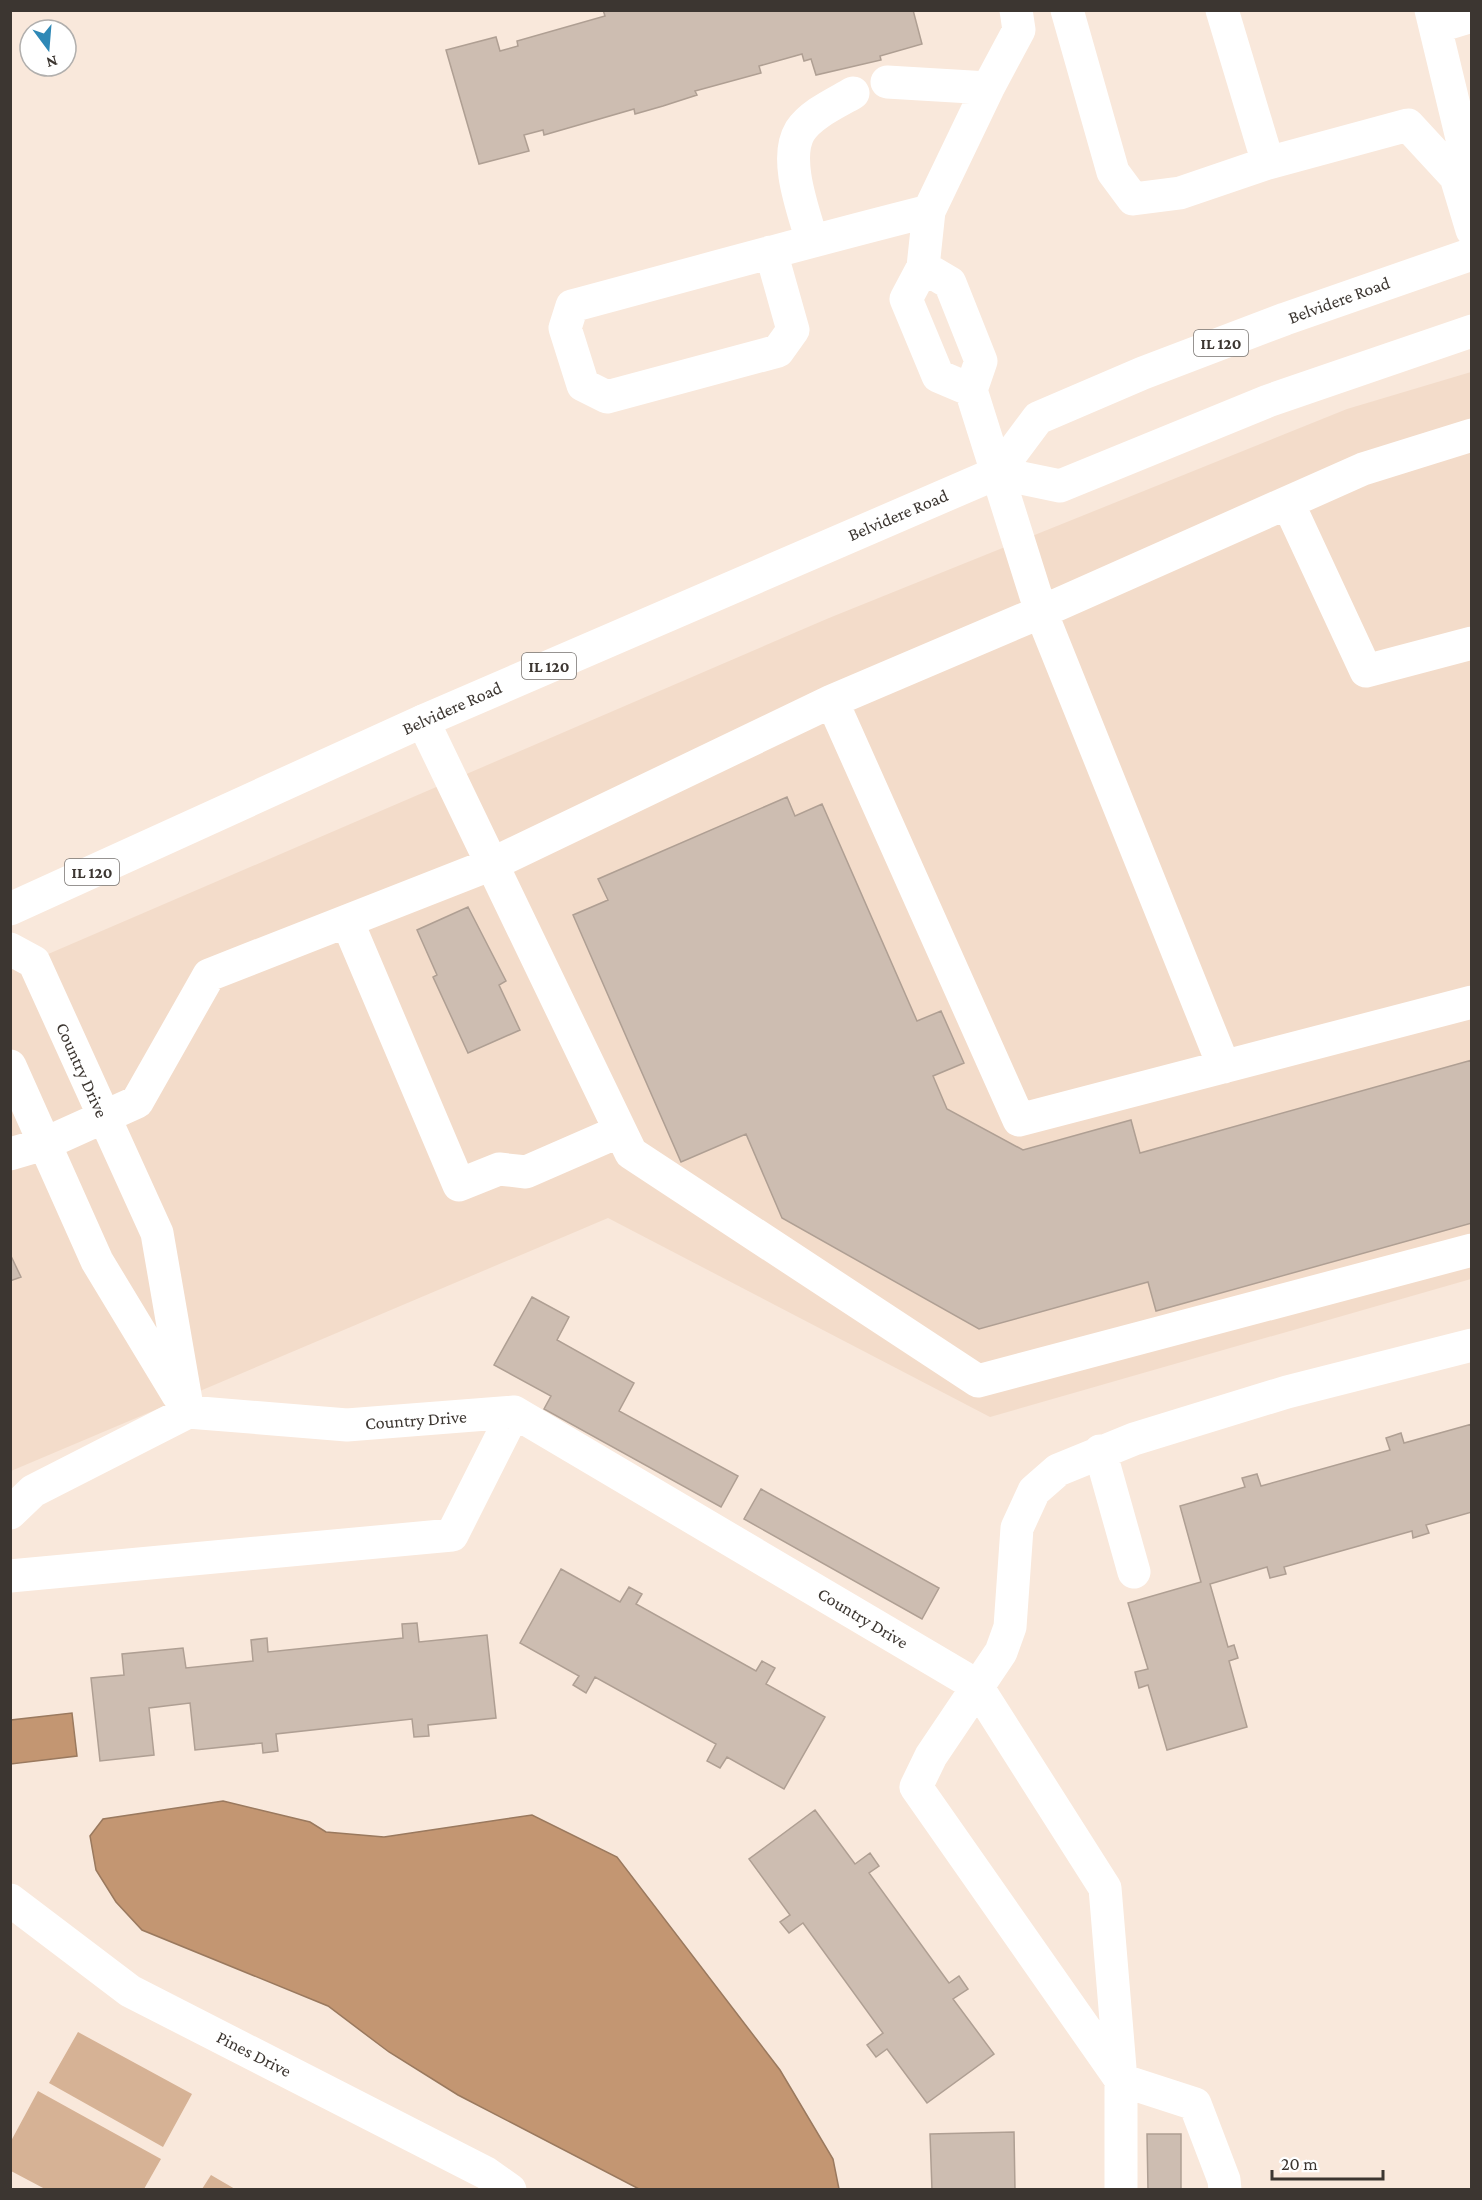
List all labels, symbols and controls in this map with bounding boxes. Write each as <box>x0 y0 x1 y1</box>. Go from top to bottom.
north arrow <box>18 18 78 78</box>
text: N <box>44 52 60 72</box>
street label: Belvidere Road <box>1285 272 1393 328</box>
road number: IL 120 <box>1194 330 1248 356</box>
street label: Belvidere Road <box>845 485 951 545</box>
road number: IL 120 <box>522 653 576 679</box>
street label: Belvidere Road <box>399 677 505 739</box>
road number: IL 120 <box>65 859 119 885</box>
street label: Country Drive <box>52 1019 112 1121</box>
street label: Country Drive <box>364 1406 468 1434</box>
street label: Country Drive <box>814 1583 912 1653</box>
street label: Pines Drive <box>213 2027 295 2081</box>
scale bar <box>1272 2143 1383 2181</box>
text: 20 m <box>1281 2154 1318 2174</box>

